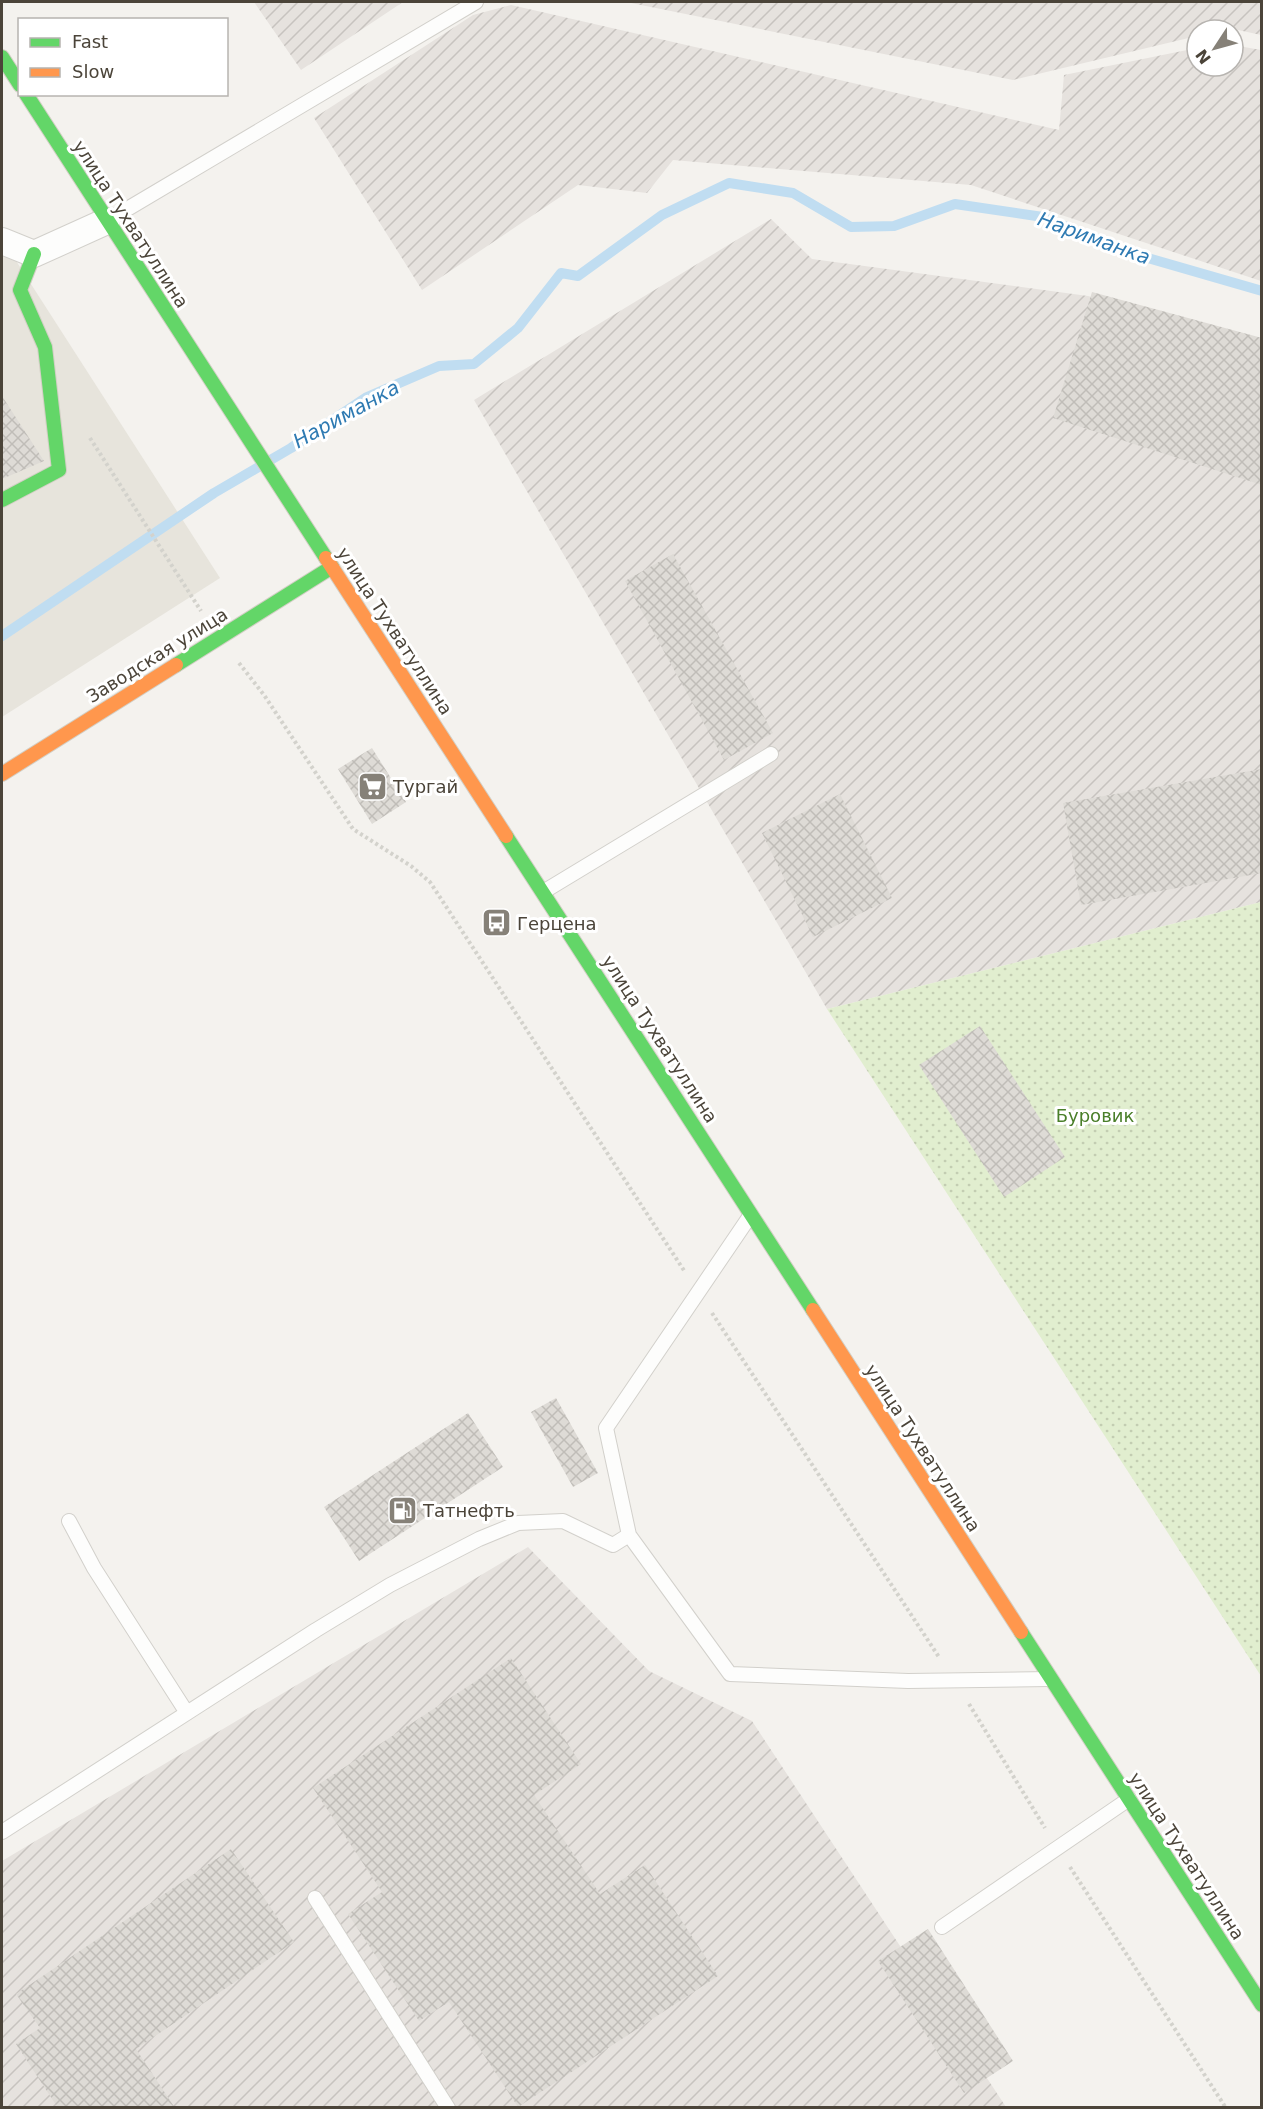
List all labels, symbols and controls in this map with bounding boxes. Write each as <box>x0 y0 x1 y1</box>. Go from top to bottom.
legend <box>18 18 228 96</box>
north arrow <box>1185 18 1245 78</box>
text: Fast <box>72 31 108 52</box>
text: N <box>1192 46 1215 68</box>
text: Slow <box>72 61 114 82</box>
street label: улица Тухватуллина <box>69 136 193 312</box>
water label: Нариманка <box>1035 207 1153 269</box>
water label: Нариманка <box>289 375 403 453</box>
street label: улица Тухватуллина <box>333 543 457 719</box>
street label: Заводская улица <box>83 603 231 707</box>
supermarket icon: Тургай <box>356 770 388 802</box>
place label: Тургай <box>392 776 458 797</box>
bus stop icon: Герцена <box>480 907 512 939</box>
place label: Герцена <box>517 913 597 934</box>
street label: улица Тухватуллина <box>598 951 722 1127</box>
park label: Буровик <box>1056 1105 1134 1126</box>
street label: улица Тухватуллина <box>861 1360 985 1536</box>
fuel station icon: Татнефть <box>386 1494 418 1526</box>
place label: Татнефть <box>422 1500 515 1521</box>
street label: улица Тухватуллина <box>1125 1768 1249 1944</box>

